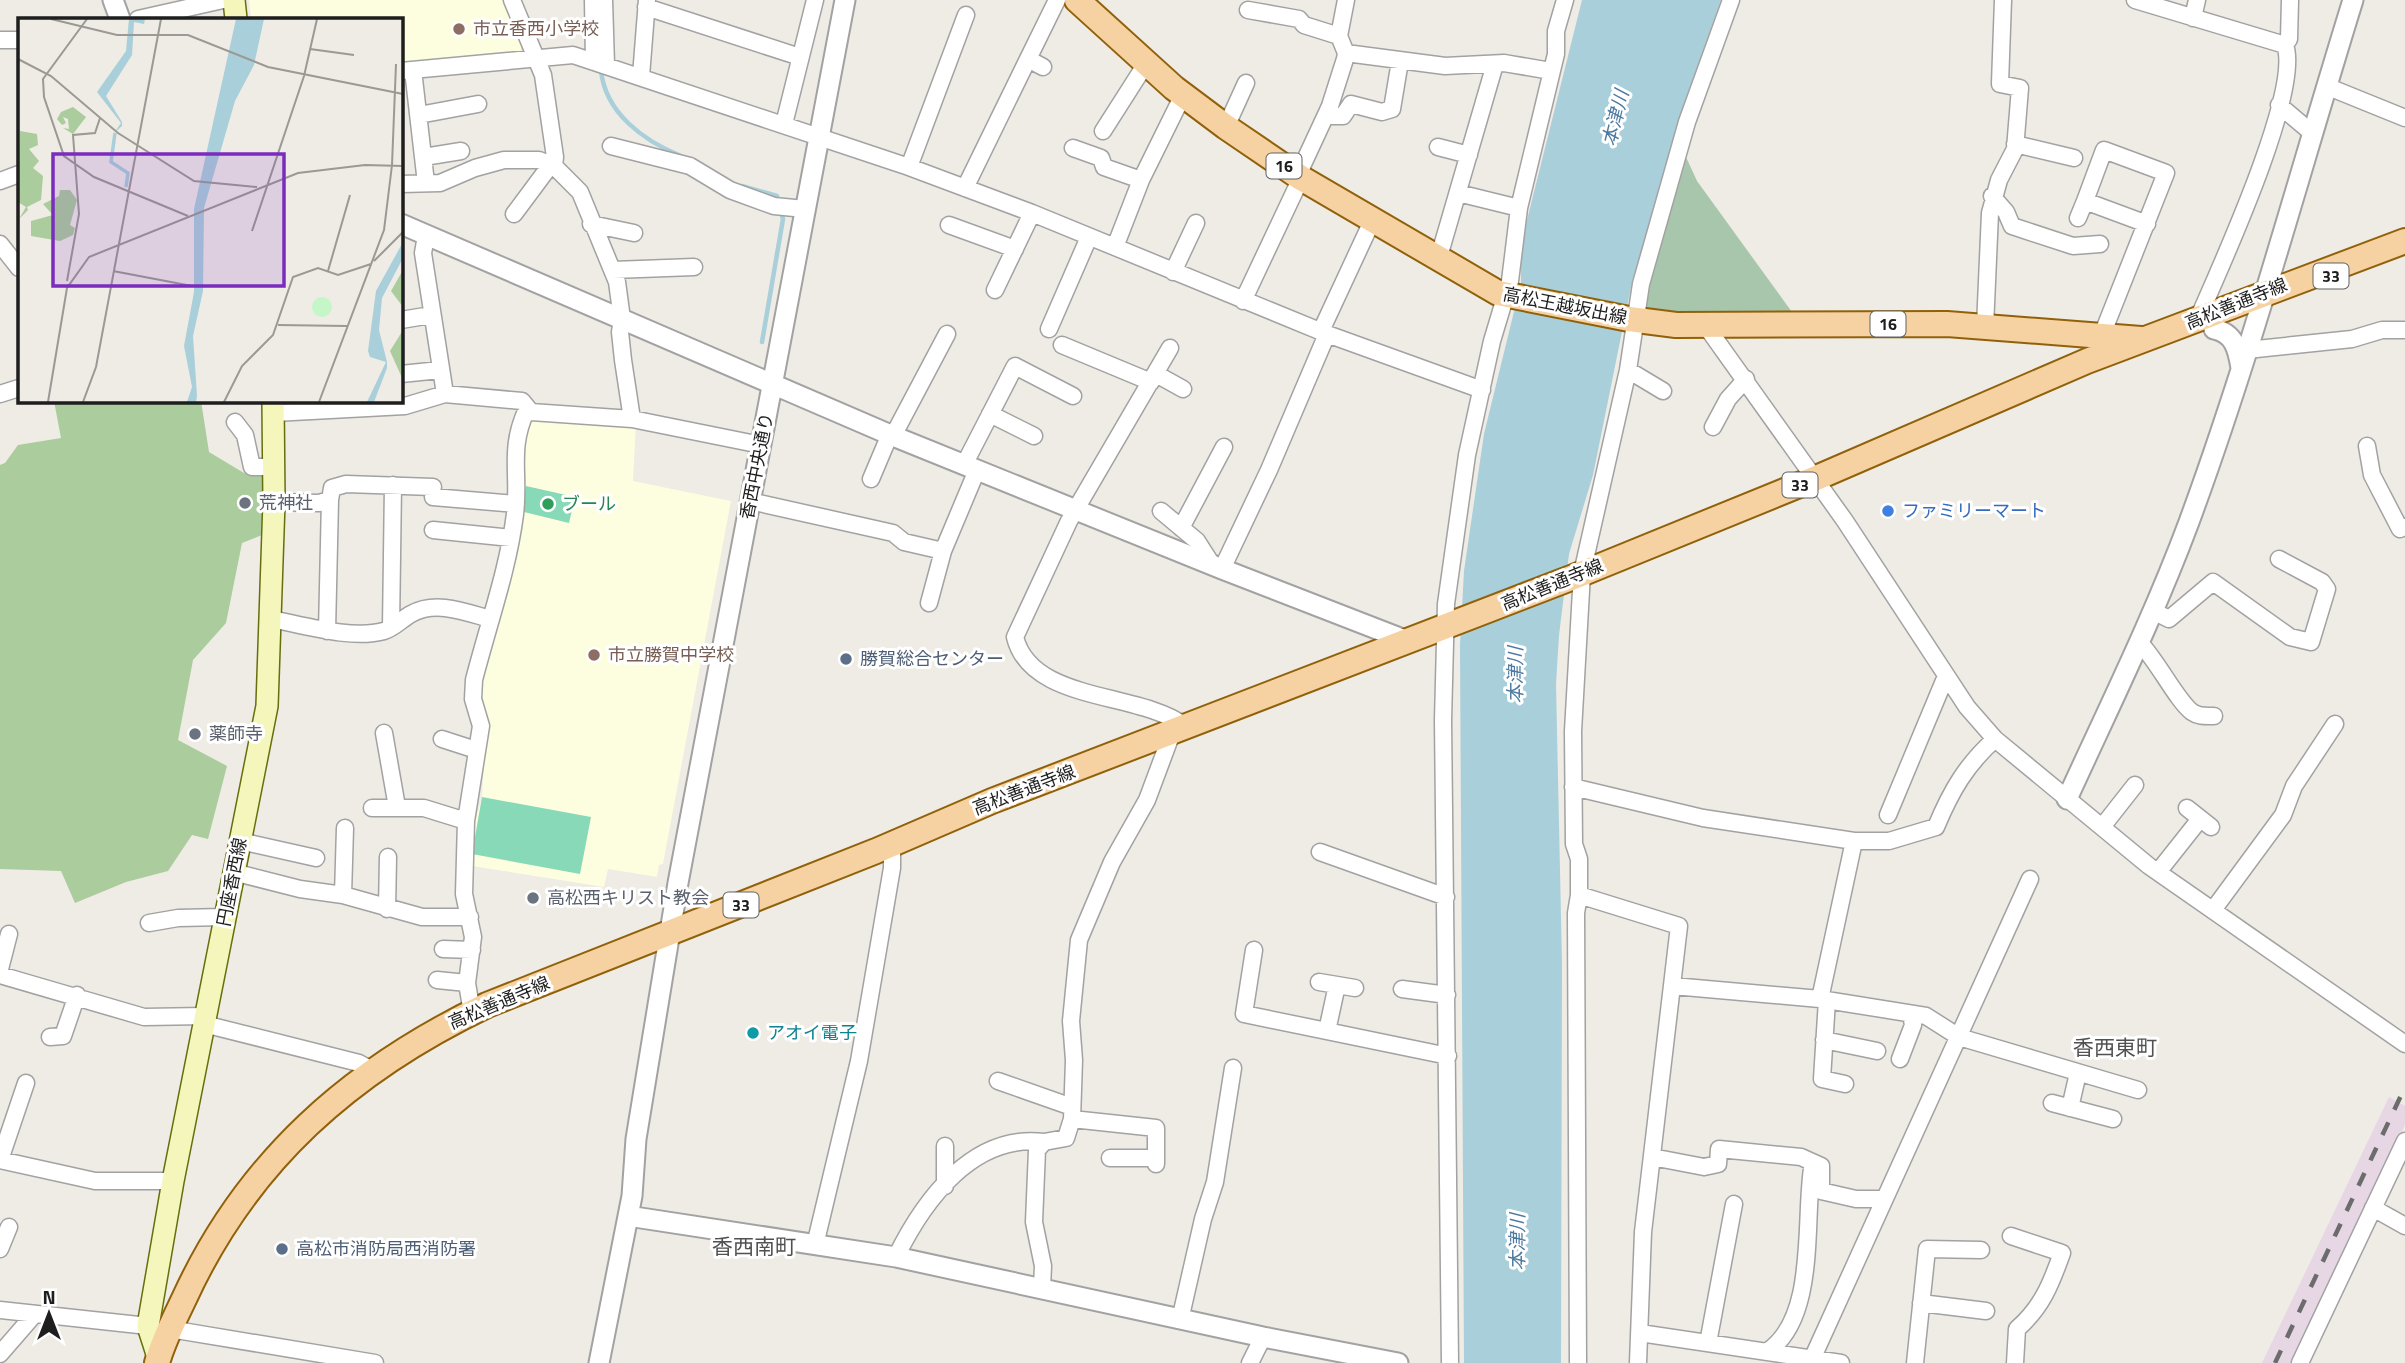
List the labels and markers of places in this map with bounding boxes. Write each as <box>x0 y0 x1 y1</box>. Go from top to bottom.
place label: 市立香西小学校 <box>473 15 599 42</box>
marker: 市立香西小学校 <box>451 21 467 37</box>
place label: 荒神社 <box>259 489 313 516</box>
place label: ブール <box>562 490 616 517</box>
marker: 荒神社 <box>237 495 253 511</box>
marker: ブール <box>540 496 556 512</box>
place label: ファミリーマート <box>1902 497 2046 524</box>
marker: ファミリーマート <box>1880 503 1896 519</box>
place label: 市立勝賀中学校 <box>608 641 734 668</box>
place label: 勝賀総合センター <box>860 645 1004 672</box>
marker: 市立勝賀中学校 <box>586 647 602 663</box>
marker: 勝賀総合センター <box>838 651 854 667</box>
place label: 薬師寺 <box>209 720 263 747</box>
marker: 薬師寺 <box>187 726 203 742</box>
place label: 高松西キリスト教会 <box>547 884 709 911</box>
marker: 高松西キリスト教会 <box>525 890 541 906</box>
place label: アオイ電子 <box>767 1019 857 1046</box>
marker: アオイ電子 <box>745 1025 761 1041</box>
place label: 高松市消防局西消防署 <box>296 1235 476 1262</box>
marker: 高松市消防局西消防署 <box>274 1241 290 1257</box>

